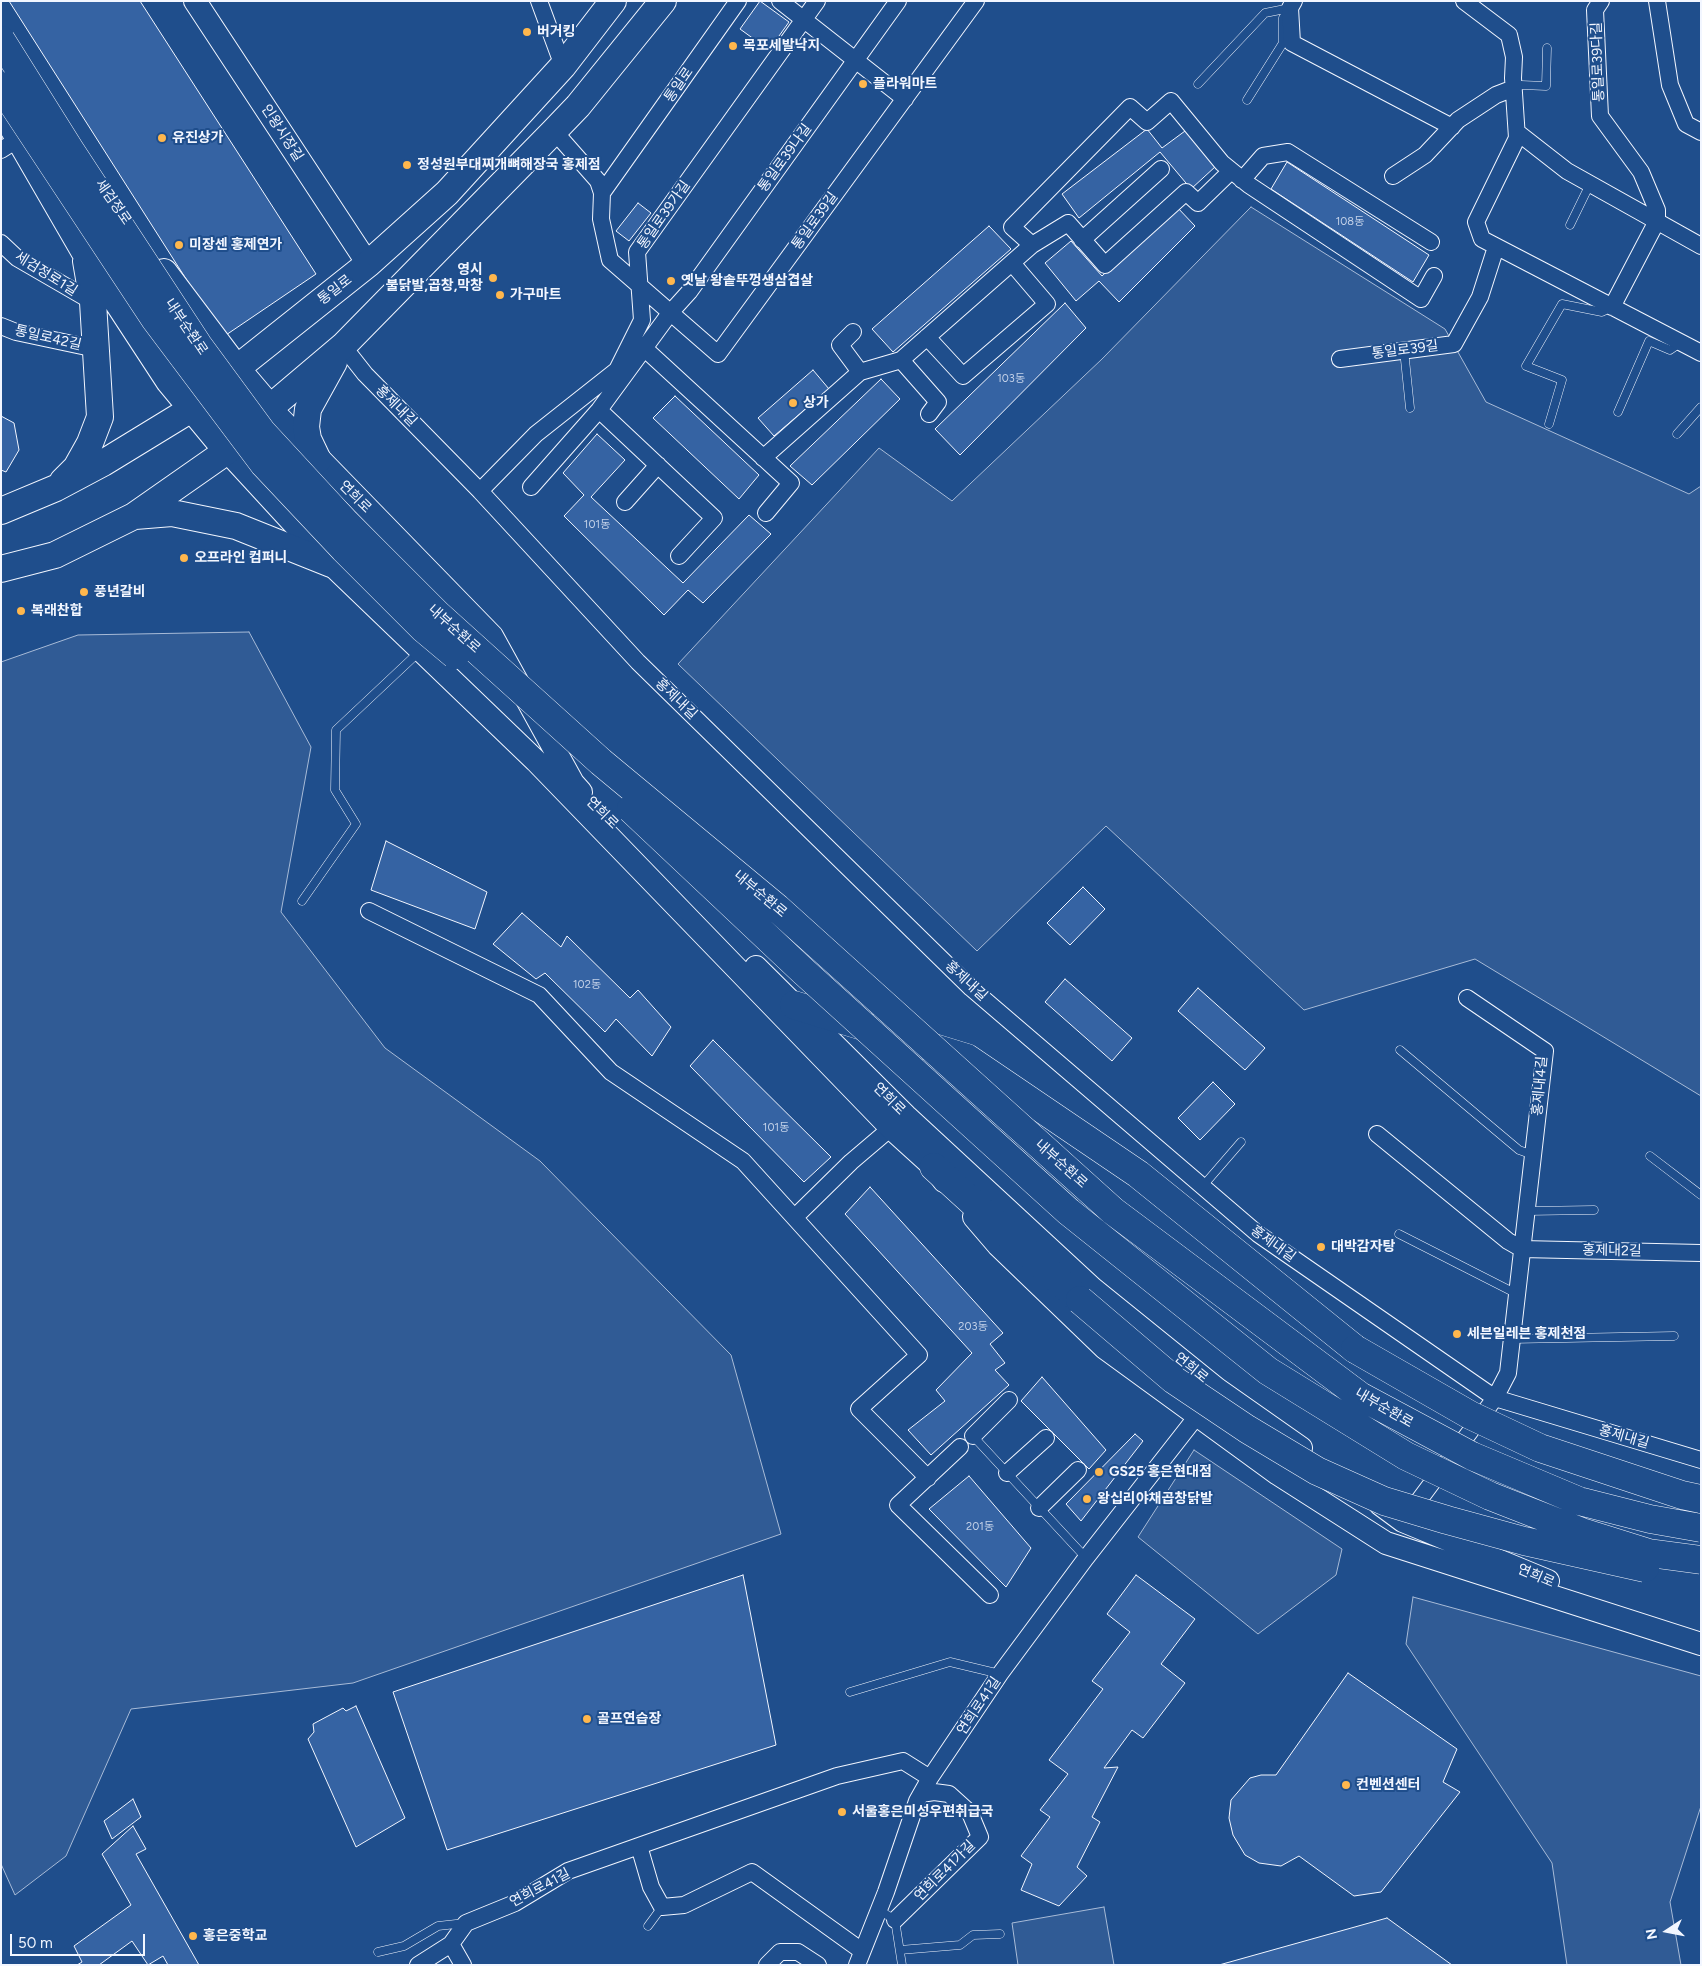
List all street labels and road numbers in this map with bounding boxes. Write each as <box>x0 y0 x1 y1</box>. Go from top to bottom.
street label: 통일로39다길 <box>1588 22 1608 102</box>
street label: 통일로 <box>661 64 697 106</box>
street label: 인왕시장길 <box>257 101 307 165</box>
street label: 통일로39나길 <box>755 121 815 195</box>
street label: 세검정로 <box>91 176 135 228</box>
street label: 통일로39가길 <box>634 177 694 253</box>
street label: 통일로39길 <box>788 189 842 253</box>
street label: 세검정로1길 <box>12 248 80 300</box>
street label: 통일로 <box>315 271 355 309</box>
street label: 내부순환로 <box>161 296 211 358</box>
street label: 통일로42길 <box>13 322 83 354</box>
street label: 통일로39길 <box>1371 338 1439 362</box>
street label: 홍제내길 <box>372 382 420 430</box>
street label: 연희로 <box>335 477 375 517</box>
street label: 내부순환로 <box>424 601 484 657</box>
street label: 홍제내길 <box>652 675 700 723</box>
street label: 연희로 <box>582 793 622 833</box>
street label: 내부순환로 <box>730 867 790 921</box>
street label: 홍제내길 <box>941 957 991 1005</box>
street label: 홍제내4길 <box>1529 1055 1551 1117</box>
street label: 연희로 <box>869 1079 909 1119</box>
street label: 내부순환로 <box>1031 1136 1091 1192</box>
street label: 홍제내길 <box>1247 1222 1299 1266</box>
street label: 홍제내2길 <box>1582 1242 1642 1260</box>
street label: 연희로 <box>1171 1349 1211 1387</box>
street label: 내부순환로 <box>1352 1385 1416 1431</box>
street label: 홍제내길 <box>1597 1422 1651 1452</box>
street label: 연희로 <box>1515 1561 1557 1591</box>
street label: 연희로41길 <box>954 1674 1004 1738</box>
street label: 연희로41가길 <box>911 1837 979 1905</box>
street label: 연희로41길 <box>507 1865 573 1911</box>

